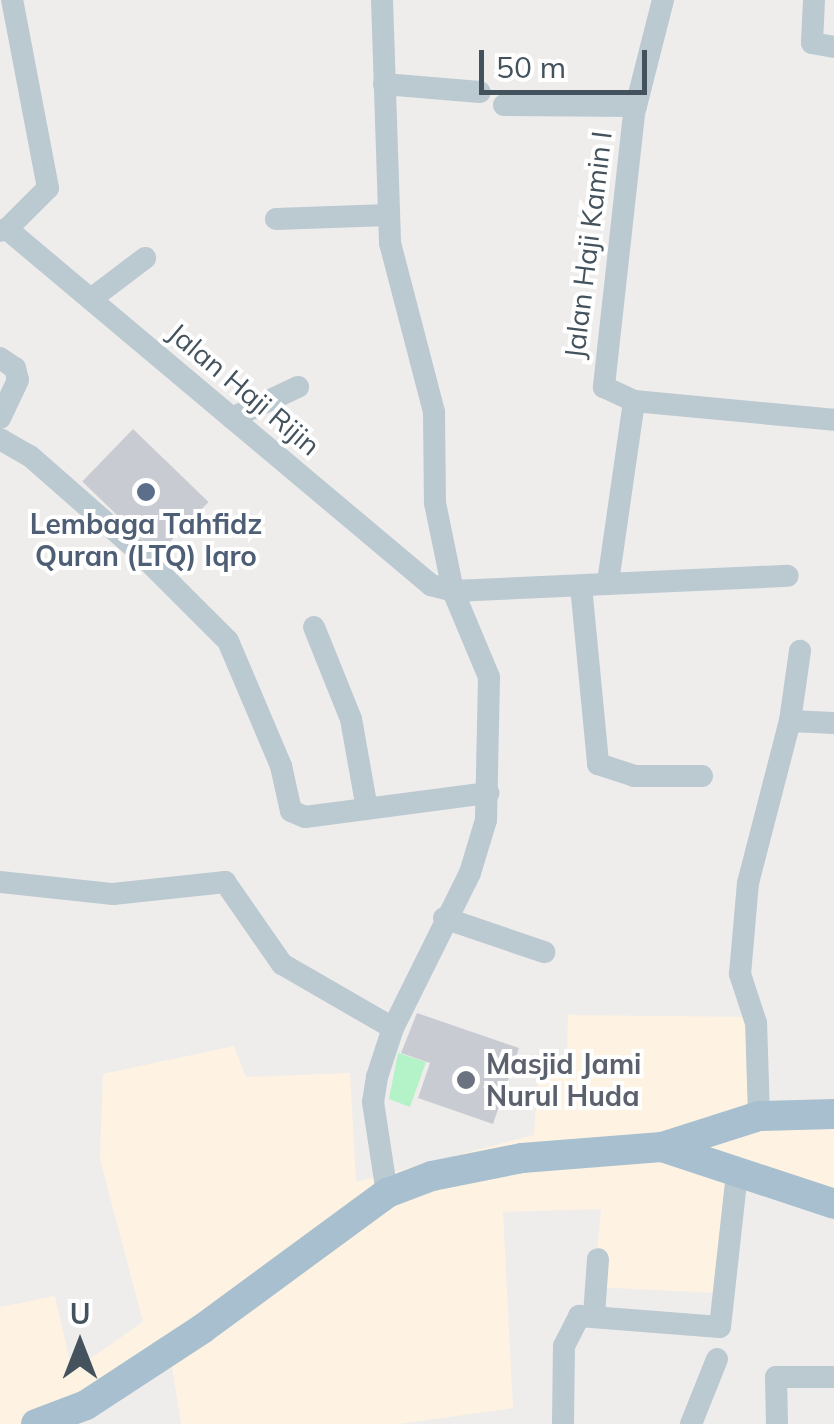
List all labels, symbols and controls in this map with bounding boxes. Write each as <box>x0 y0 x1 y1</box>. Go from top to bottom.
scale bar <box>484 30 652 92</box>
text: 50 m <box>496 48 566 86</box>
street label: Jalan Haji Kamin I <box>557 129 619 361</box>
street label: Jalan Haji Rijin <box>161 316 327 462</box>
marker: Lembaga Tahfidz Quran (LTQ) Iqro <box>135 481 157 503</box>
place label: Lembaga Tahfidz Quran (LTQ) Iqro <box>30 507 262 573</box>
place label: Masjid Jami Nurul Huda <box>486 1047 641 1113</box>
marker: Masjid Jami Nurul Huda <box>455 1069 477 1091</box>
north arrow <box>30 1294 130 1394</box>
text: U <box>70 1296 90 1331</box>

